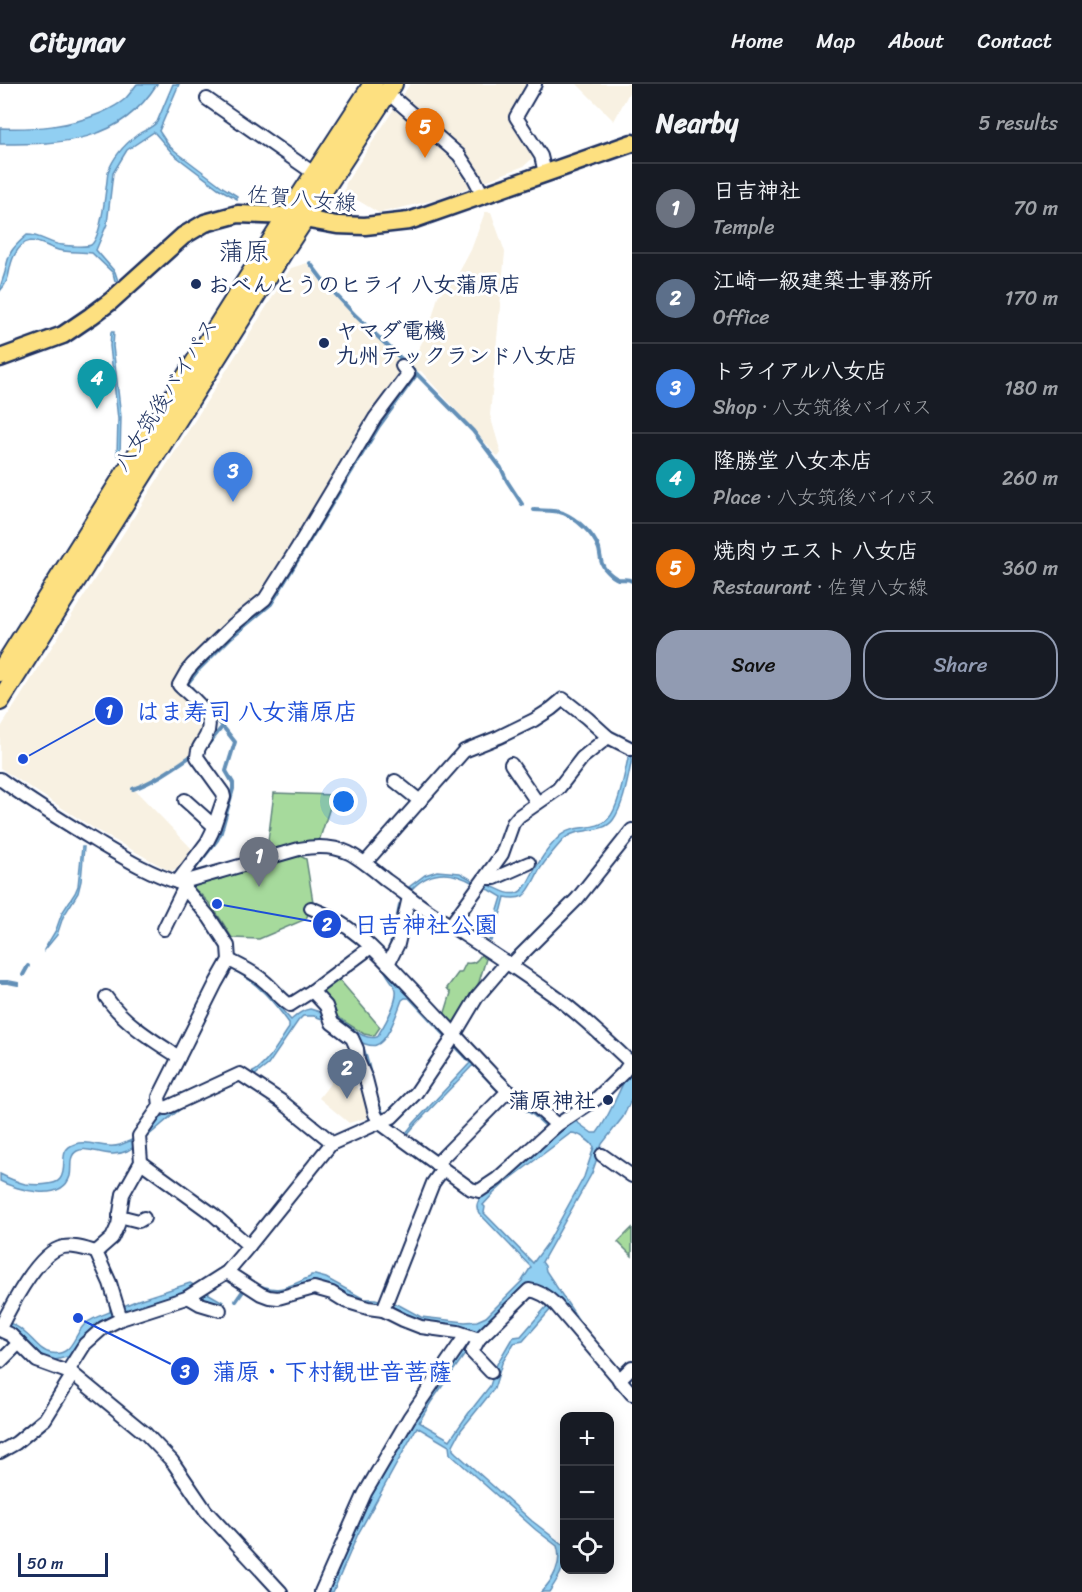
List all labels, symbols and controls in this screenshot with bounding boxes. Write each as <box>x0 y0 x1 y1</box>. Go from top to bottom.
text: Citynav <box>30 17 124 66</box>
text: Home <box>731 22 783 60</box>
text: Map <box>816 22 855 60</box>
text: About <box>888 22 945 60</box>
text: Contact <box>978 22 1052 60</box>
text: Nearby <box>656 100 738 146</box>
text: 5 results <box>979 106 1058 141</box>
pin: 5 <box>406 109 444 158</box>
text: 日吉神社 <box>713 171 801 210</box>
street label: 佐賀八女線 <box>245 174 358 223</box>
text: 1 <box>671 191 680 226</box>
text: 70 m <box>1013 191 1058 226</box>
text: Temple <box>713 210 775 245</box>
district label: 蒲原 <box>218 228 270 274</box>
text: 江崎一級建築士事務所 <box>713 261 933 300</box>
place label: おべんとうのヒライ 八女蒲原店 <box>208 265 521 304</box>
marker: おべんとうのヒライ 八女蒲原店 <box>189 277 203 291</box>
text: 2 <box>670 281 681 316</box>
text: 170 m <box>1005 281 1058 316</box>
text: Office <box>713 300 769 335</box>
street label: 八女筑後バイパス <box>102 309 228 479</box>
place label: ヤマダ電機 九州テックランド八女店 <box>336 311 578 375</box>
marker: ヤマダ電機 九州テックランド八女店 <box>317 336 331 350</box>
text: トライアル八女店 <box>713 351 887 390</box>
pin: 4 <box>78 360 116 409</box>
text: 3 <box>670 371 681 406</box>
text: 180 m <box>1004 371 1058 406</box>
text: Shop · 八女筑後バイパス <box>713 390 932 425</box>
text: 隆勝堂 八女本店 <box>713 441 873 480</box>
pin: 3 <box>214 452 252 502</box>
text: 4 <box>669 461 682 496</box>
text: 260 m <box>1002 461 1058 496</box>
text: Place · 八女筑後バイパス <box>713 480 937 515</box>
text: 焼肉ウエスト 八女店 <box>713 531 918 570</box>
text: 5 <box>669 551 682 586</box>
text: 360 m <box>1002 551 1058 586</box>
text: Restaurant · 佐賀八女線 <box>713 570 928 605</box>
button: Save <box>656 630 851 700</box>
button: Share <box>863 630 1058 700</box>
callout: はま寿司 八女蒲原店 <box>94 690 370 732</box>
text: はま寿司 八女蒲原店 <box>136 691 358 733</box>
text: 1 <box>105 696 113 728</box>
your location <box>329 787 358 816</box>
pin: 1 <box>240 838 278 887</box>
callout: 日吉神社公園 <box>312 903 510 945</box>
text: 日吉神社公園 <box>354 904 498 946</box>
text: 2 <box>321 909 333 941</box>
pin: 2 <box>328 1050 366 1099</box>
place label: 蒲原神社 <box>508 1081 596 1120</box>
marker: 蒲原神社 <box>601 1093 615 1107</box>
callout: 蒲原・下村観世音菩薩 <box>170 1350 464 1392</box>
text: 蒲原・下村観世音菩薩 <box>212 1351 452 1393</box>
text: 3 <box>179 1356 190 1388</box>
map controls <box>560 1412 614 1574</box>
button: + <box>560 1412 614 1466</box>
button: − <box>560 1466 614 1520</box>
button: locate <box>560 1520 614 1574</box>
text: 50 m <box>27 1549 63 1578</box>
scale bar <box>18 1550 108 1578</box>

